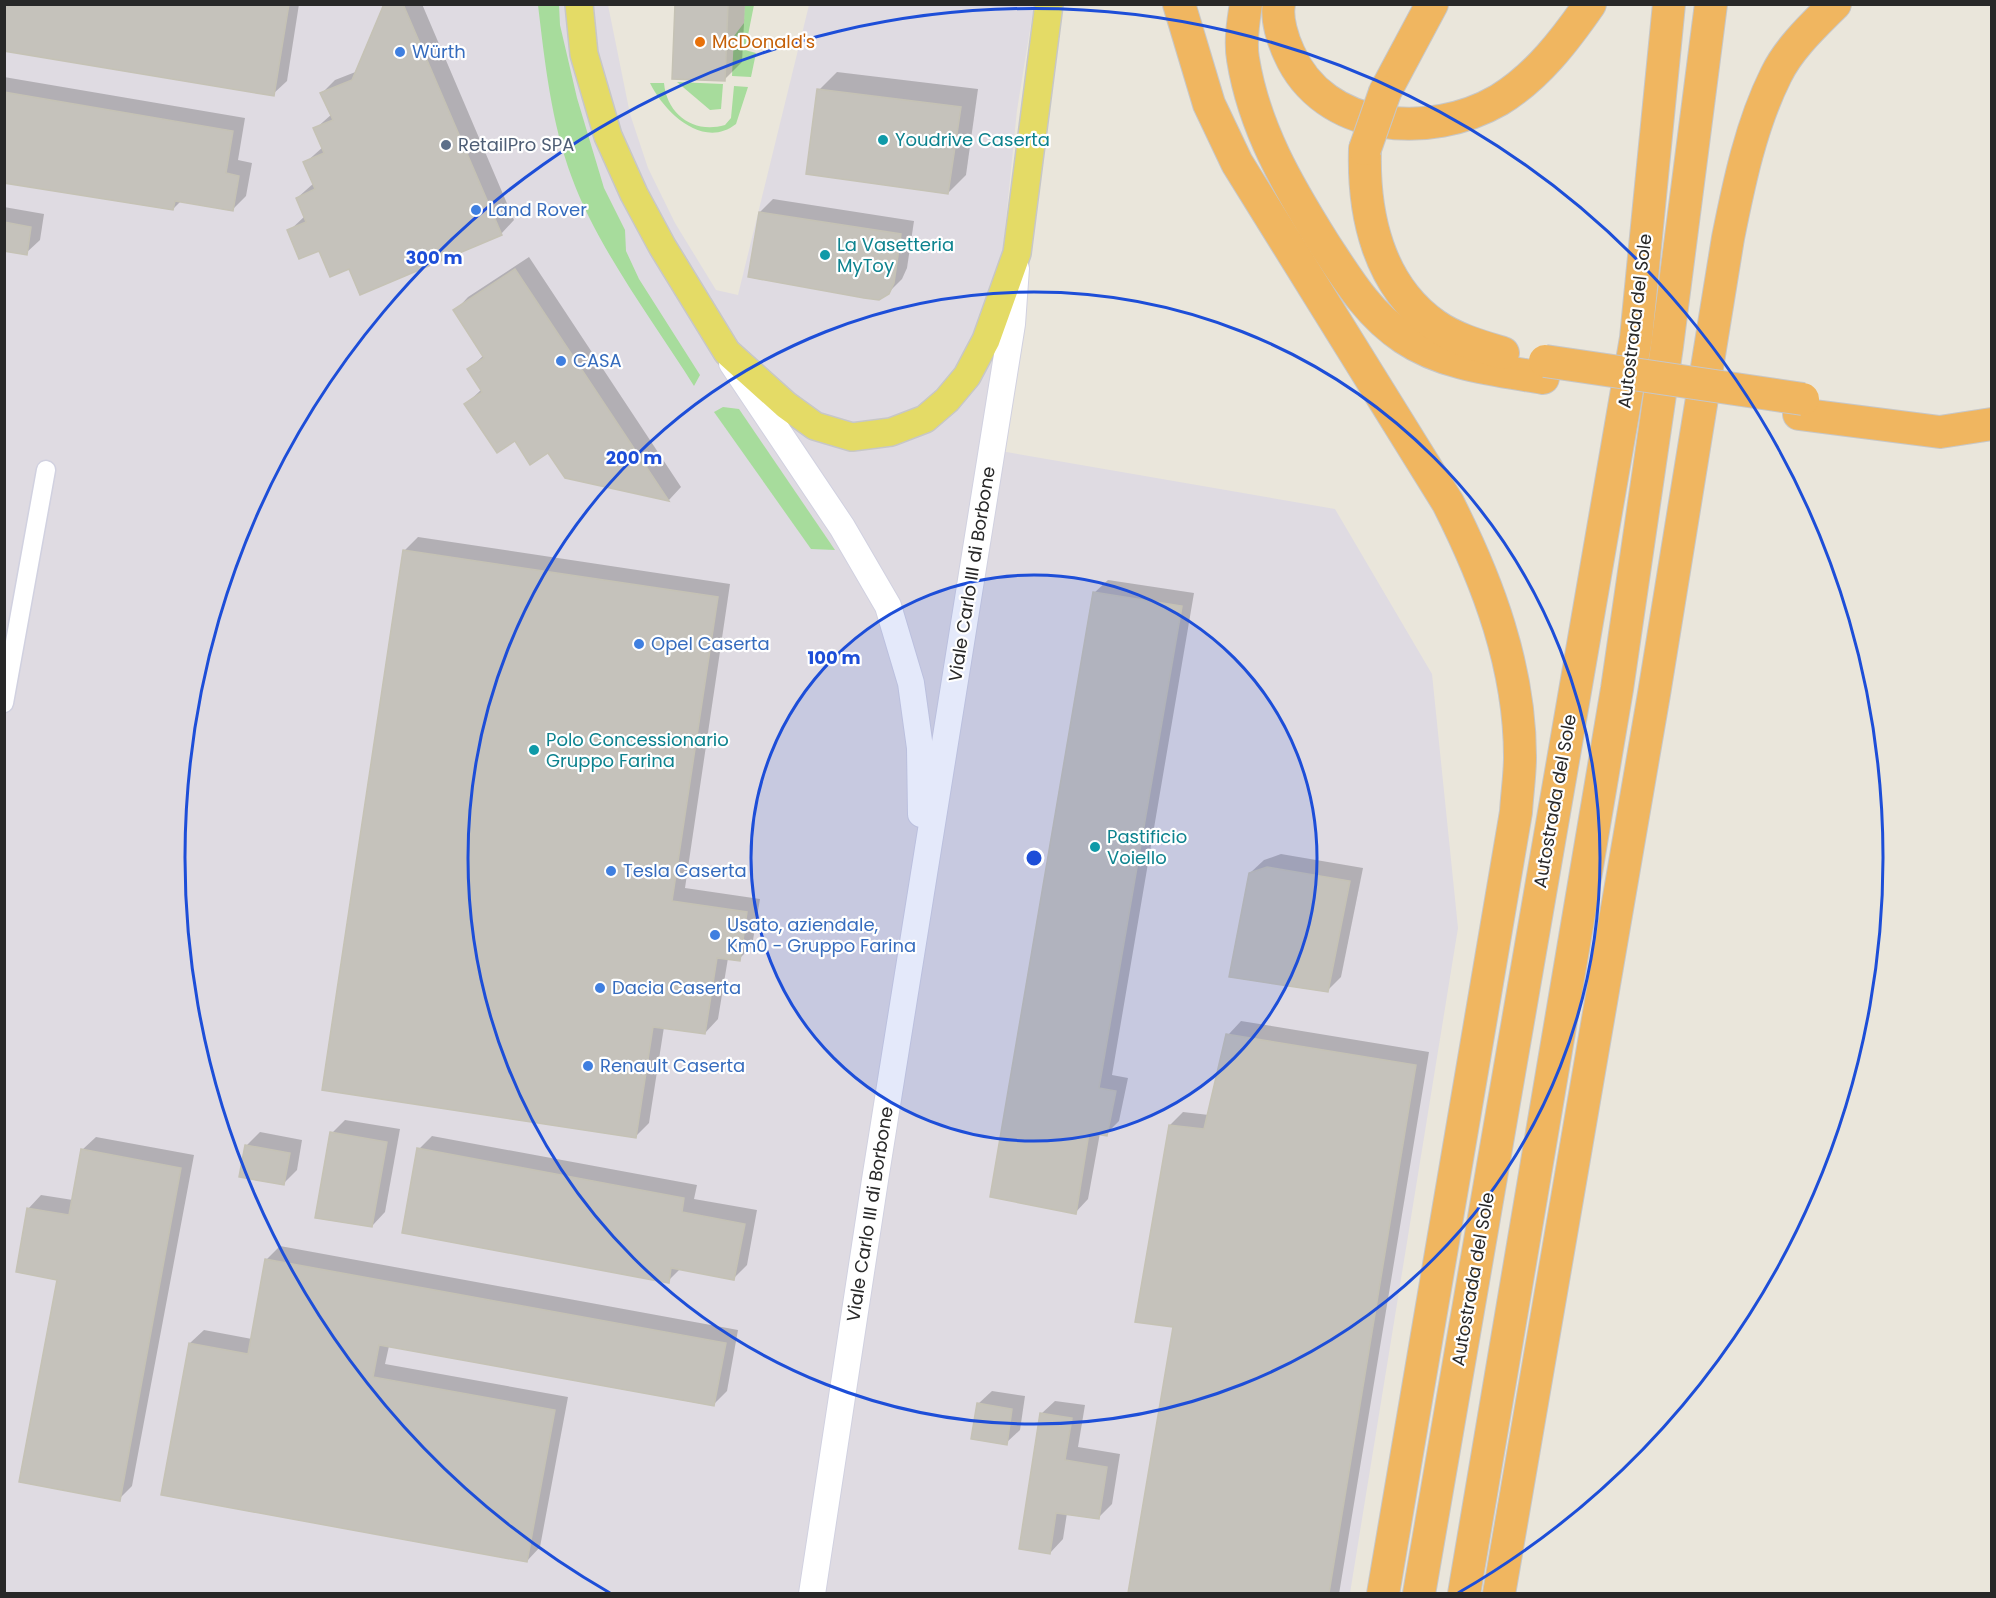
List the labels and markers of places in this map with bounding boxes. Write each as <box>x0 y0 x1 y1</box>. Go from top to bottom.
place label: McDonald's <box>712 29 815 54</box>
marker: McDonald's <box>693 35 707 49</box>
place label: Würth <box>412 39 466 64</box>
marker: Würth <box>393 45 407 59</box>
place label: Youdrive Caserta <box>895 127 1050 152</box>
place label: RetailPro SPA <box>458 132 574 157</box>
marker: Youdrive Caserta <box>876 133 890 147</box>
marker: RetailPro SPA <box>439 138 453 152</box>
place label: Land Rover <box>488 197 587 222</box>
marker: Land Rover <box>469 203 483 217</box>
place label: La Vasetteria MyToy <box>837 232 954 278</box>
marker: La Vasetteria MyToy <box>818 248 832 262</box>
place label: CASA <box>573 348 622 373</box>
marker: CASA <box>554 354 568 368</box>
place label: Opel Caserta <box>651 631 770 656</box>
marker: Opel Caserta <box>632 637 646 651</box>
place label: Polo Concessionario Gruppo Farina <box>546 727 729 773</box>
marker: Polo Concessionario Gruppo Farina <box>527 743 541 757</box>
place label: Pastificio Voiello <box>1107 824 1187 870</box>
marker: Pastificio Voiello <box>1088 840 1102 854</box>
centre of rings <box>1024 848 1044 868</box>
place label: Tesla Caserta <box>623 858 747 883</box>
marker: Tesla Caserta <box>604 864 618 878</box>
place label: Usato, aziendale, Km0 - Gruppo Farina <box>727 912 916 958</box>
marker: Usato, aziendale, Km0 - Gruppo Farina <box>708 928 722 942</box>
place label: Dacia Caserta <box>612 975 741 1000</box>
marker: Dacia Caserta <box>593 981 607 995</box>
place label: Renault Caserta <box>600 1053 745 1078</box>
marker: Renault Caserta <box>581 1059 595 1073</box>

